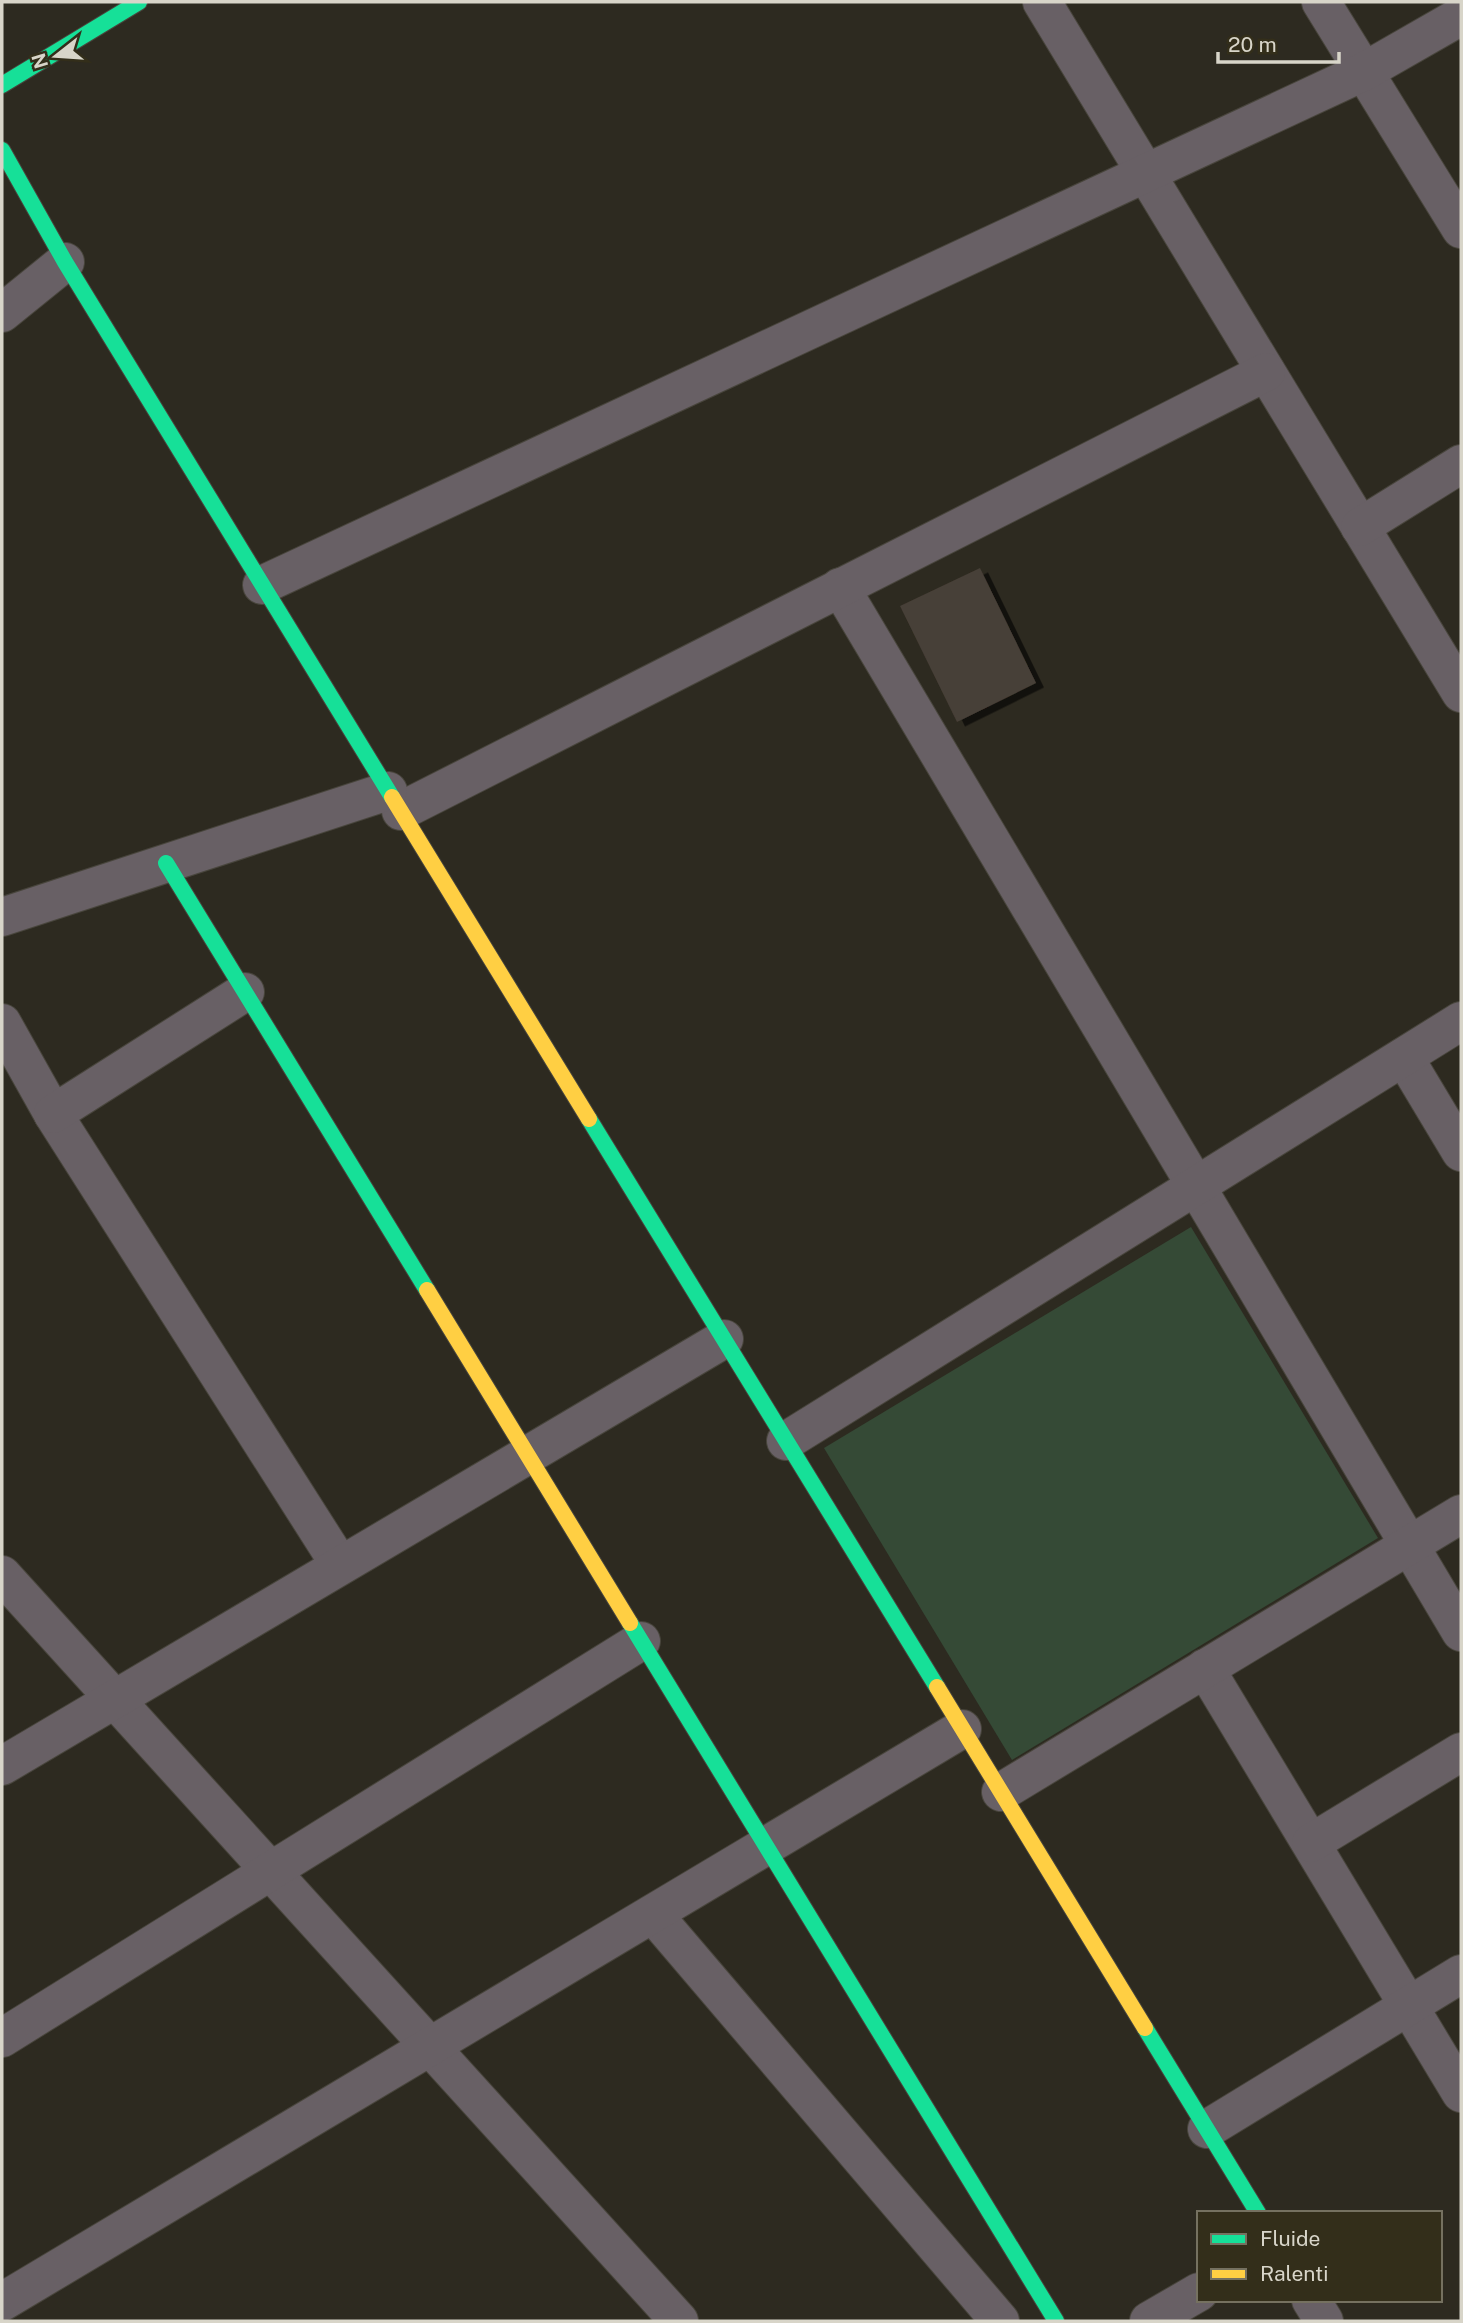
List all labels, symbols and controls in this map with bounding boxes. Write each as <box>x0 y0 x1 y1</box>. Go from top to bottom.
north arrow <box>21 21 91 91</box>
scale bar <box>1218 21 1339 65</box>
text: 20 m <box>1228 32 1277 57</box>
text: N <box>27 51 52 71</box>
legend <box>1197 2211 1442 2302</box>
text: Fluide <box>1260 2226 1320 2251</box>
text: Ralenti <box>1260 2261 1328 2286</box>

